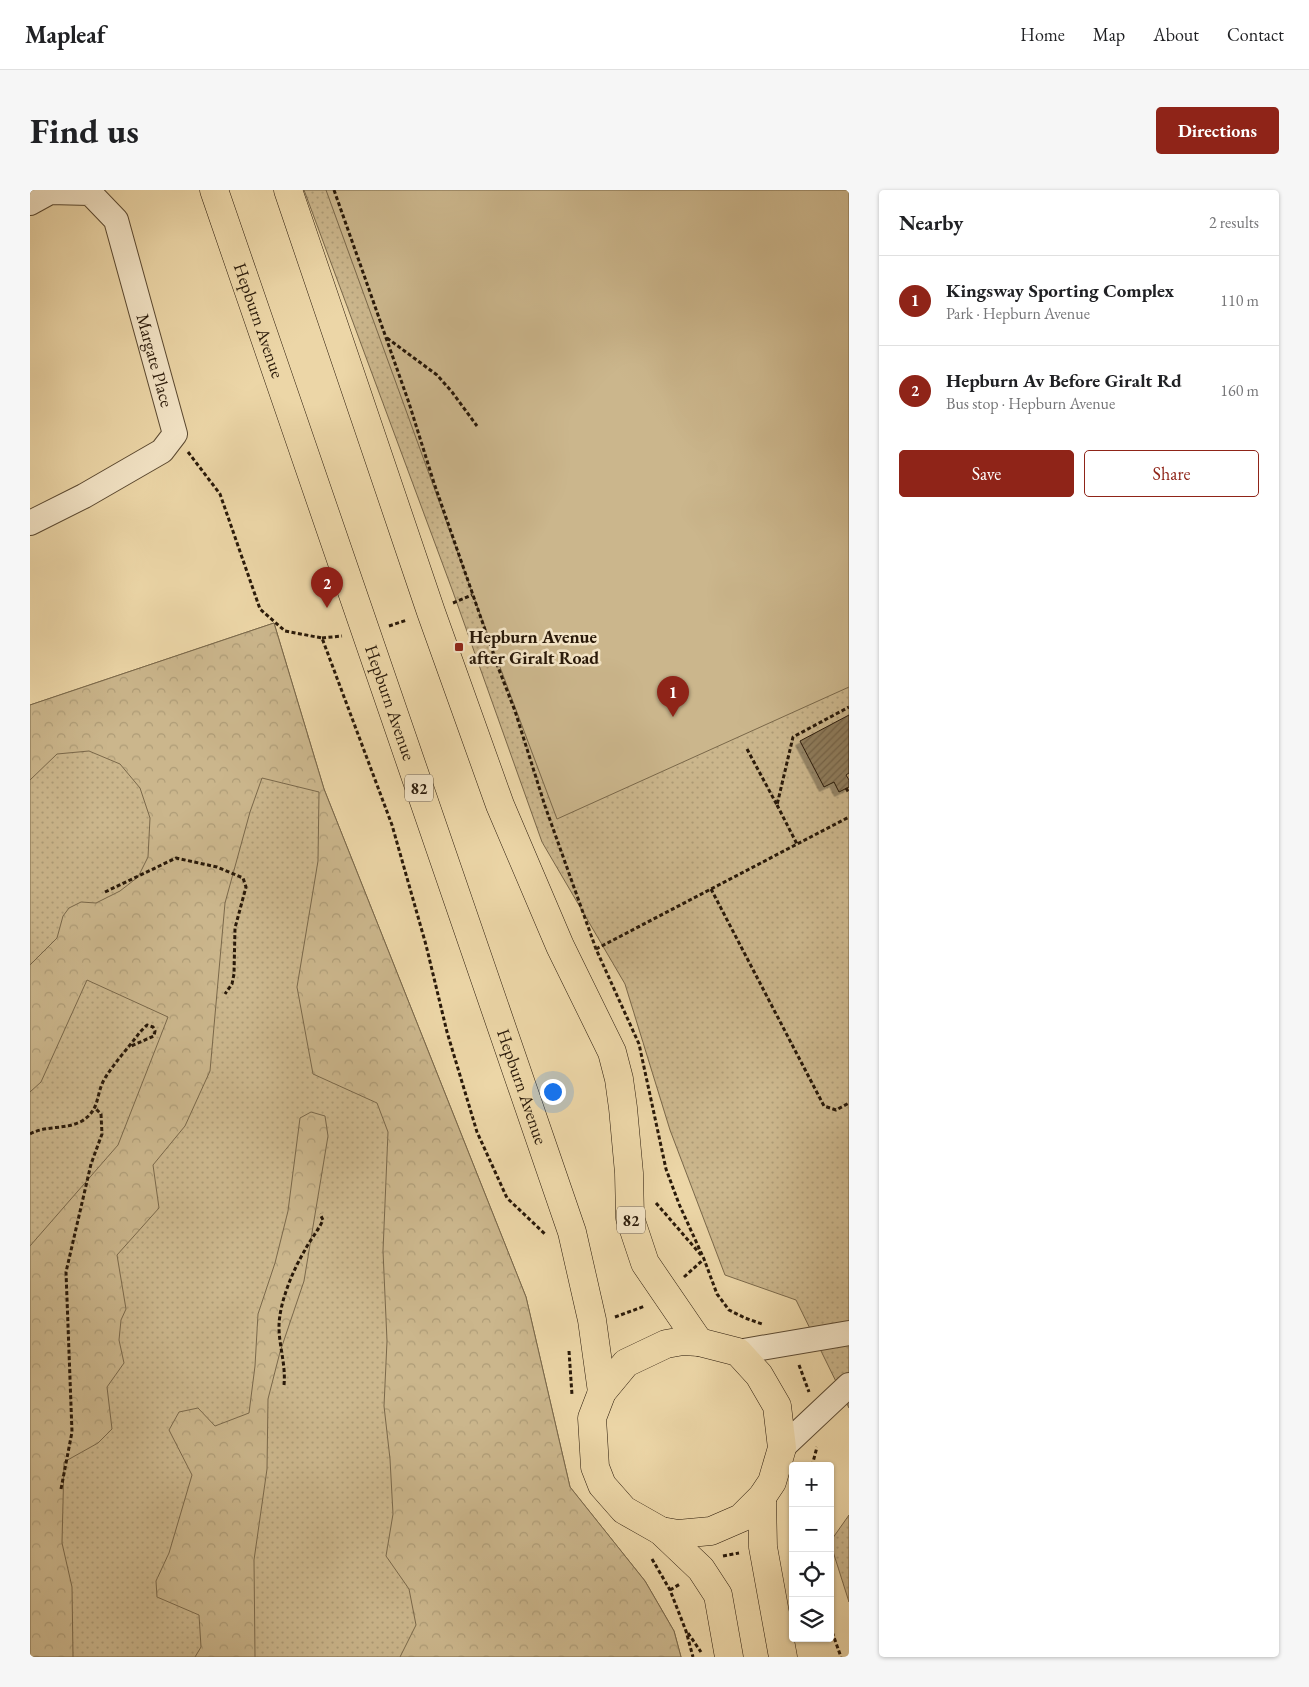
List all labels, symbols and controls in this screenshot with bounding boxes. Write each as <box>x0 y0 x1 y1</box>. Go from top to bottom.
text: Mapleaf <box>25 19 106 50</box>
text: Home <box>1020 23 1065 46</box>
text: Map <box>1093 23 1125 46</box>
text: About <box>1153 23 1199 46</box>
text: Contact <box>1227 23 1284 46</box>
button: Directions <box>1156 107 1279 154</box>
text: Find us <box>30 108 139 153</box>
text: Nearby <box>899 209 963 236</box>
text: 2 results <box>1209 212 1259 233</box>
street label: Hepburn Avenue <box>229 260 290 381</box>
text: Kingsway Sporting Complex <box>946 278 1174 303</box>
text: 1 <box>911 290 919 311</box>
text: 110 m <box>1220 290 1259 311</box>
text: Park · Hepburn Avenue <box>946 303 1090 324</box>
street label: Margate Place <box>131 311 179 410</box>
text: Hepburn Av Before Giralt Rd <box>946 368 1182 393</box>
text: 2 <box>911 380 919 401</box>
text: 160 m <box>1220 380 1259 401</box>
text: Bus stop · Hepburn Avenue <box>946 393 1115 414</box>
button: Save <box>899 450 1074 497</box>
button: Share <box>1084 450 1259 497</box>
pin: 2 <box>311 567 343 608</box>
place label: Hepburn Avenue after Giralt Road <box>469 625 599 669</box>
marker: Hepburn Avenue after Giralt Road <box>453 641 465 653</box>
street label: Hepburn Avenue <box>360 642 421 763</box>
pin: 1 <box>657 676 689 717</box>
road number: 82 <box>405 774 433 802</box>
street label: Hepburn Avenue <box>492 1026 553 1147</box>
your location <box>540 1079 566 1105</box>
road number: 82 <box>617 1206 645 1234</box>
map controls <box>789 1462 834 1642</box>
button: + <box>789 1462 834 1507</box>
button: − <box>789 1507 834 1552</box>
button: locate <box>789 1552 834 1597</box>
button: layers <box>789 1597 834 1642</box>

